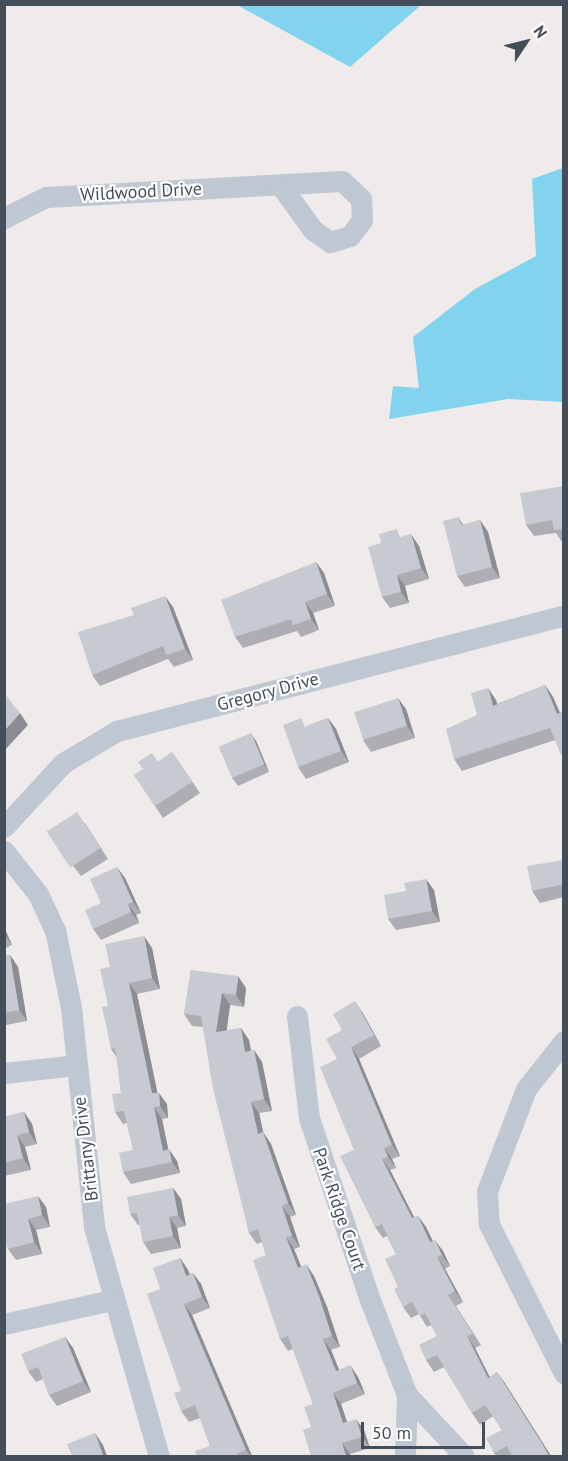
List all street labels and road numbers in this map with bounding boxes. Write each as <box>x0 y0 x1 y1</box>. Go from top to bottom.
street label: Wildwood Drive <box>80 178 202 206</box>
street label: Gregory Drive <box>214 668 322 716</box>
street label: Brittany Drive <box>69 1095 103 1203</box>
street label: Park Ridge Court <box>308 1145 370 1273</box>

